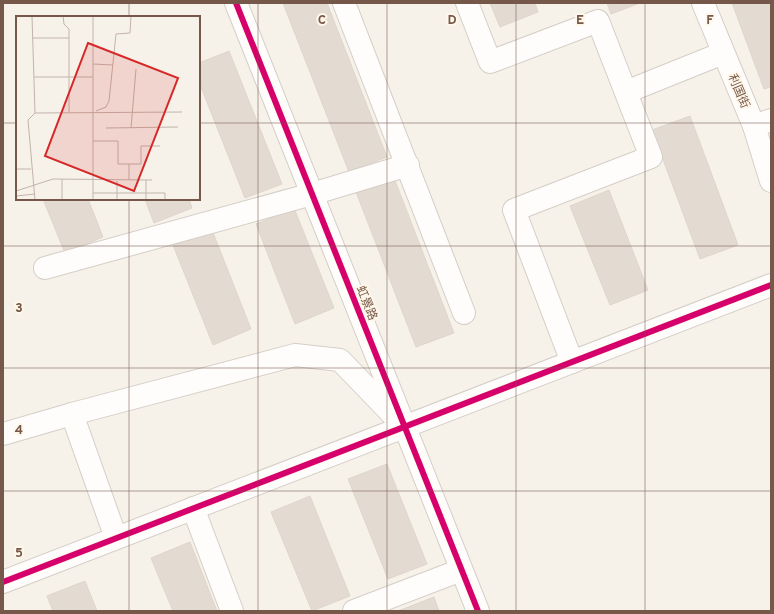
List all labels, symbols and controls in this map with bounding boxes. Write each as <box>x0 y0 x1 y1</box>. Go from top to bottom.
text: C <box>318 13 326 29</box>
text: D <box>447 13 457 29</box>
text: E <box>576 13 584 29</box>
text: F <box>706 13 714 29</box>
inset map <box>16 16 200 200</box>
street label: 利国街 <box>724 72 752 111</box>
street label: 虹景路 <box>352 284 380 323</box>
text: 3 <box>15 301 23 317</box>
text: 4 <box>15 423 23 439</box>
text: 5 <box>15 546 23 562</box>

